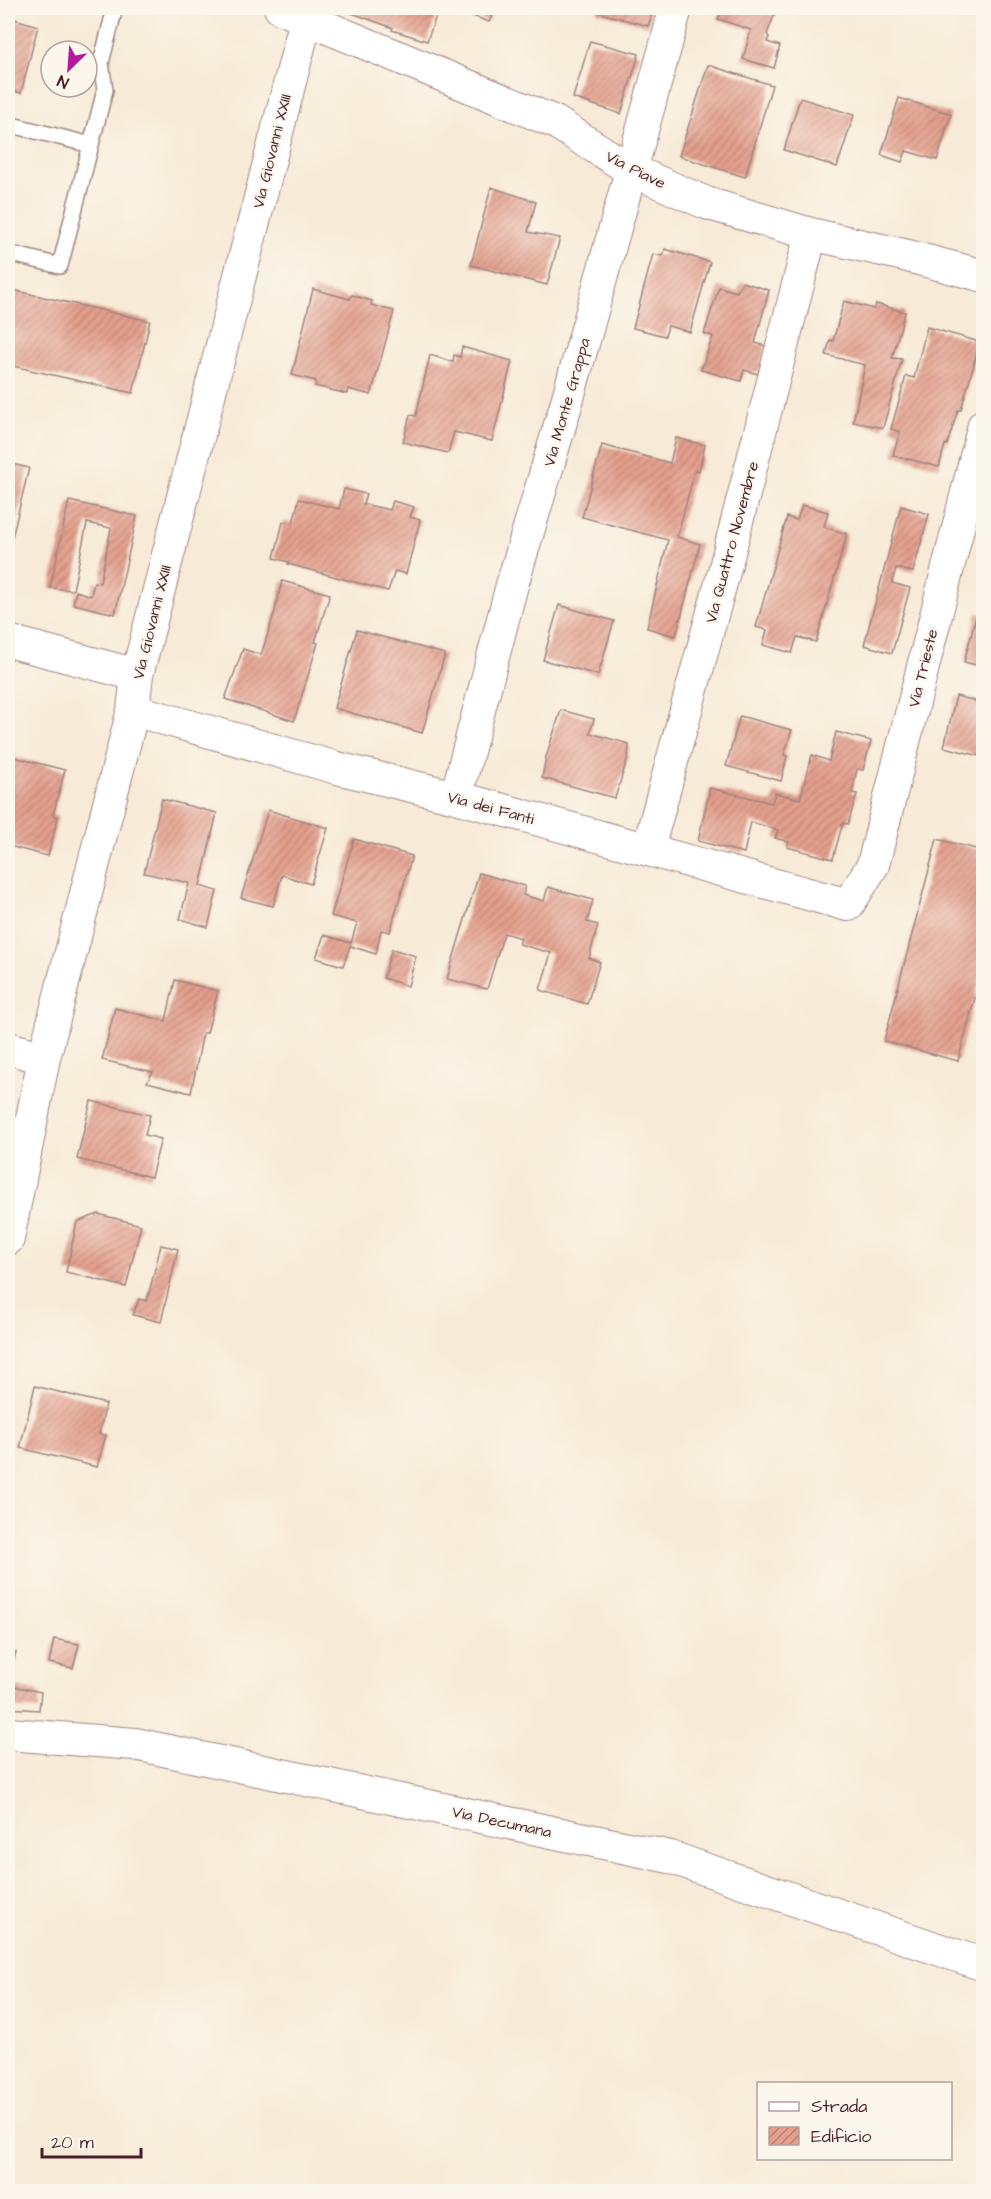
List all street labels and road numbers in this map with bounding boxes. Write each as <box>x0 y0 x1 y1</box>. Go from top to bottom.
street label: Via Giovanni XXIII <box>247 92 297 211</box>
street label: Via Piave <box>602 145 670 195</box>
street label: Via Monte Grappa <box>538 335 596 469</box>
street label: Via Quattro Novembre <box>700 459 764 626</box>
street label: Via Giovanni XXIII <box>127 563 177 682</box>
street label: Via Trieste <box>903 626 943 710</box>
street label: Via dei Fanti <box>445 786 537 830</box>
street label: Via Decumana <box>450 1801 553 1843</box>

